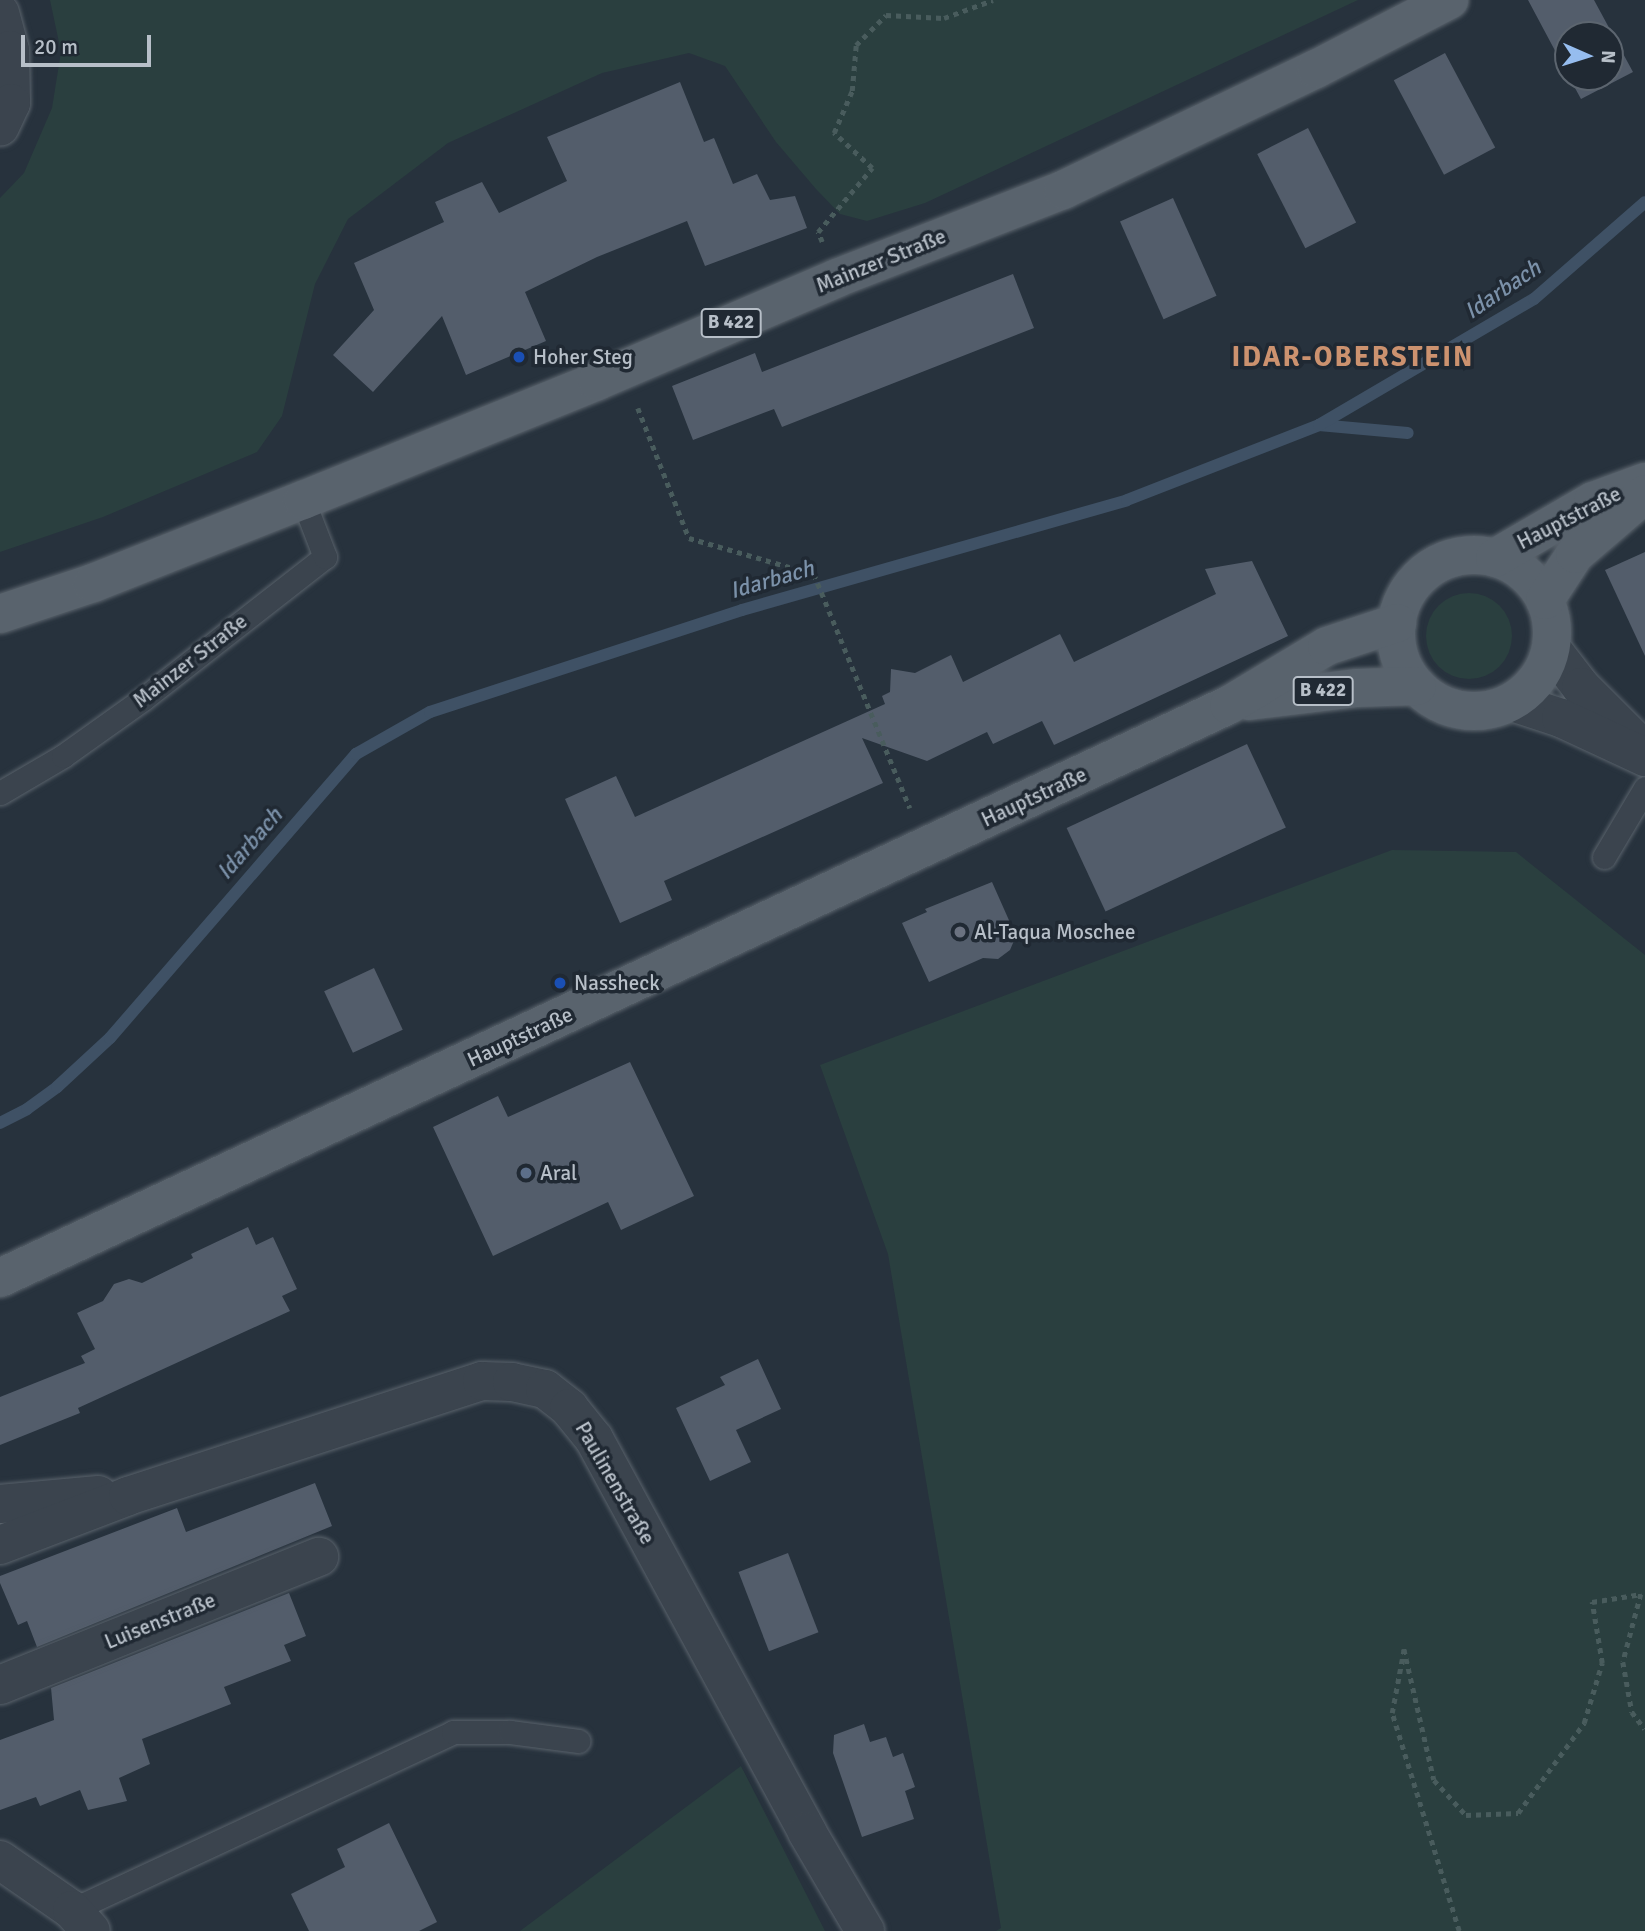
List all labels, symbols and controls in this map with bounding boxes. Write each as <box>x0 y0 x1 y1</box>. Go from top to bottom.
scale bar <box>24 21 154 65</box>
north arrow <box>1554 21 1624 91</box>
text: 20 m <box>34 34 78 60</box>
text: N <box>1596 50 1620 64</box>
street label: Mainzer Straße <box>812 224 950 298</box>
water label: Idarbach <box>1460 254 1546 326</box>
road number: B 422 <box>700 308 762 338</box>
district label: IDAR-OBERSTEIN <box>1233 340 1473 374</box>
place label: Hoher Steg <box>533 344 633 370</box>
marker: Hoher Steg <box>511 349 527 365</box>
street label: Hauptstraße <box>1513 481 1625 555</box>
water label: Idarbach <box>727 555 817 605</box>
street label: Mainzer Straße <box>128 609 252 713</box>
road number: B 422 <box>1292 676 1354 706</box>
street label: Hauptstraße <box>977 762 1091 832</box>
water label: Idarbach <box>211 802 289 886</box>
place label: Al-Taqua Moschee <box>974 919 1135 945</box>
marker: Al-Taqua Moschee <box>952 924 968 940</box>
place label: Nassheck <box>574 970 660 996</box>
marker: Nassheck <box>552 975 568 991</box>
street label: Hauptstraße <box>463 1002 577 1072</box>
place label: Aral <box>540 1160 577 1186</box>
marker: Aral <box>518 1165 534 1181</box>
street label: Paulinenstraße <box>570 1417 660 1549</box>
street label: Luisenstraße <box>101 1587 219 1655</box>

